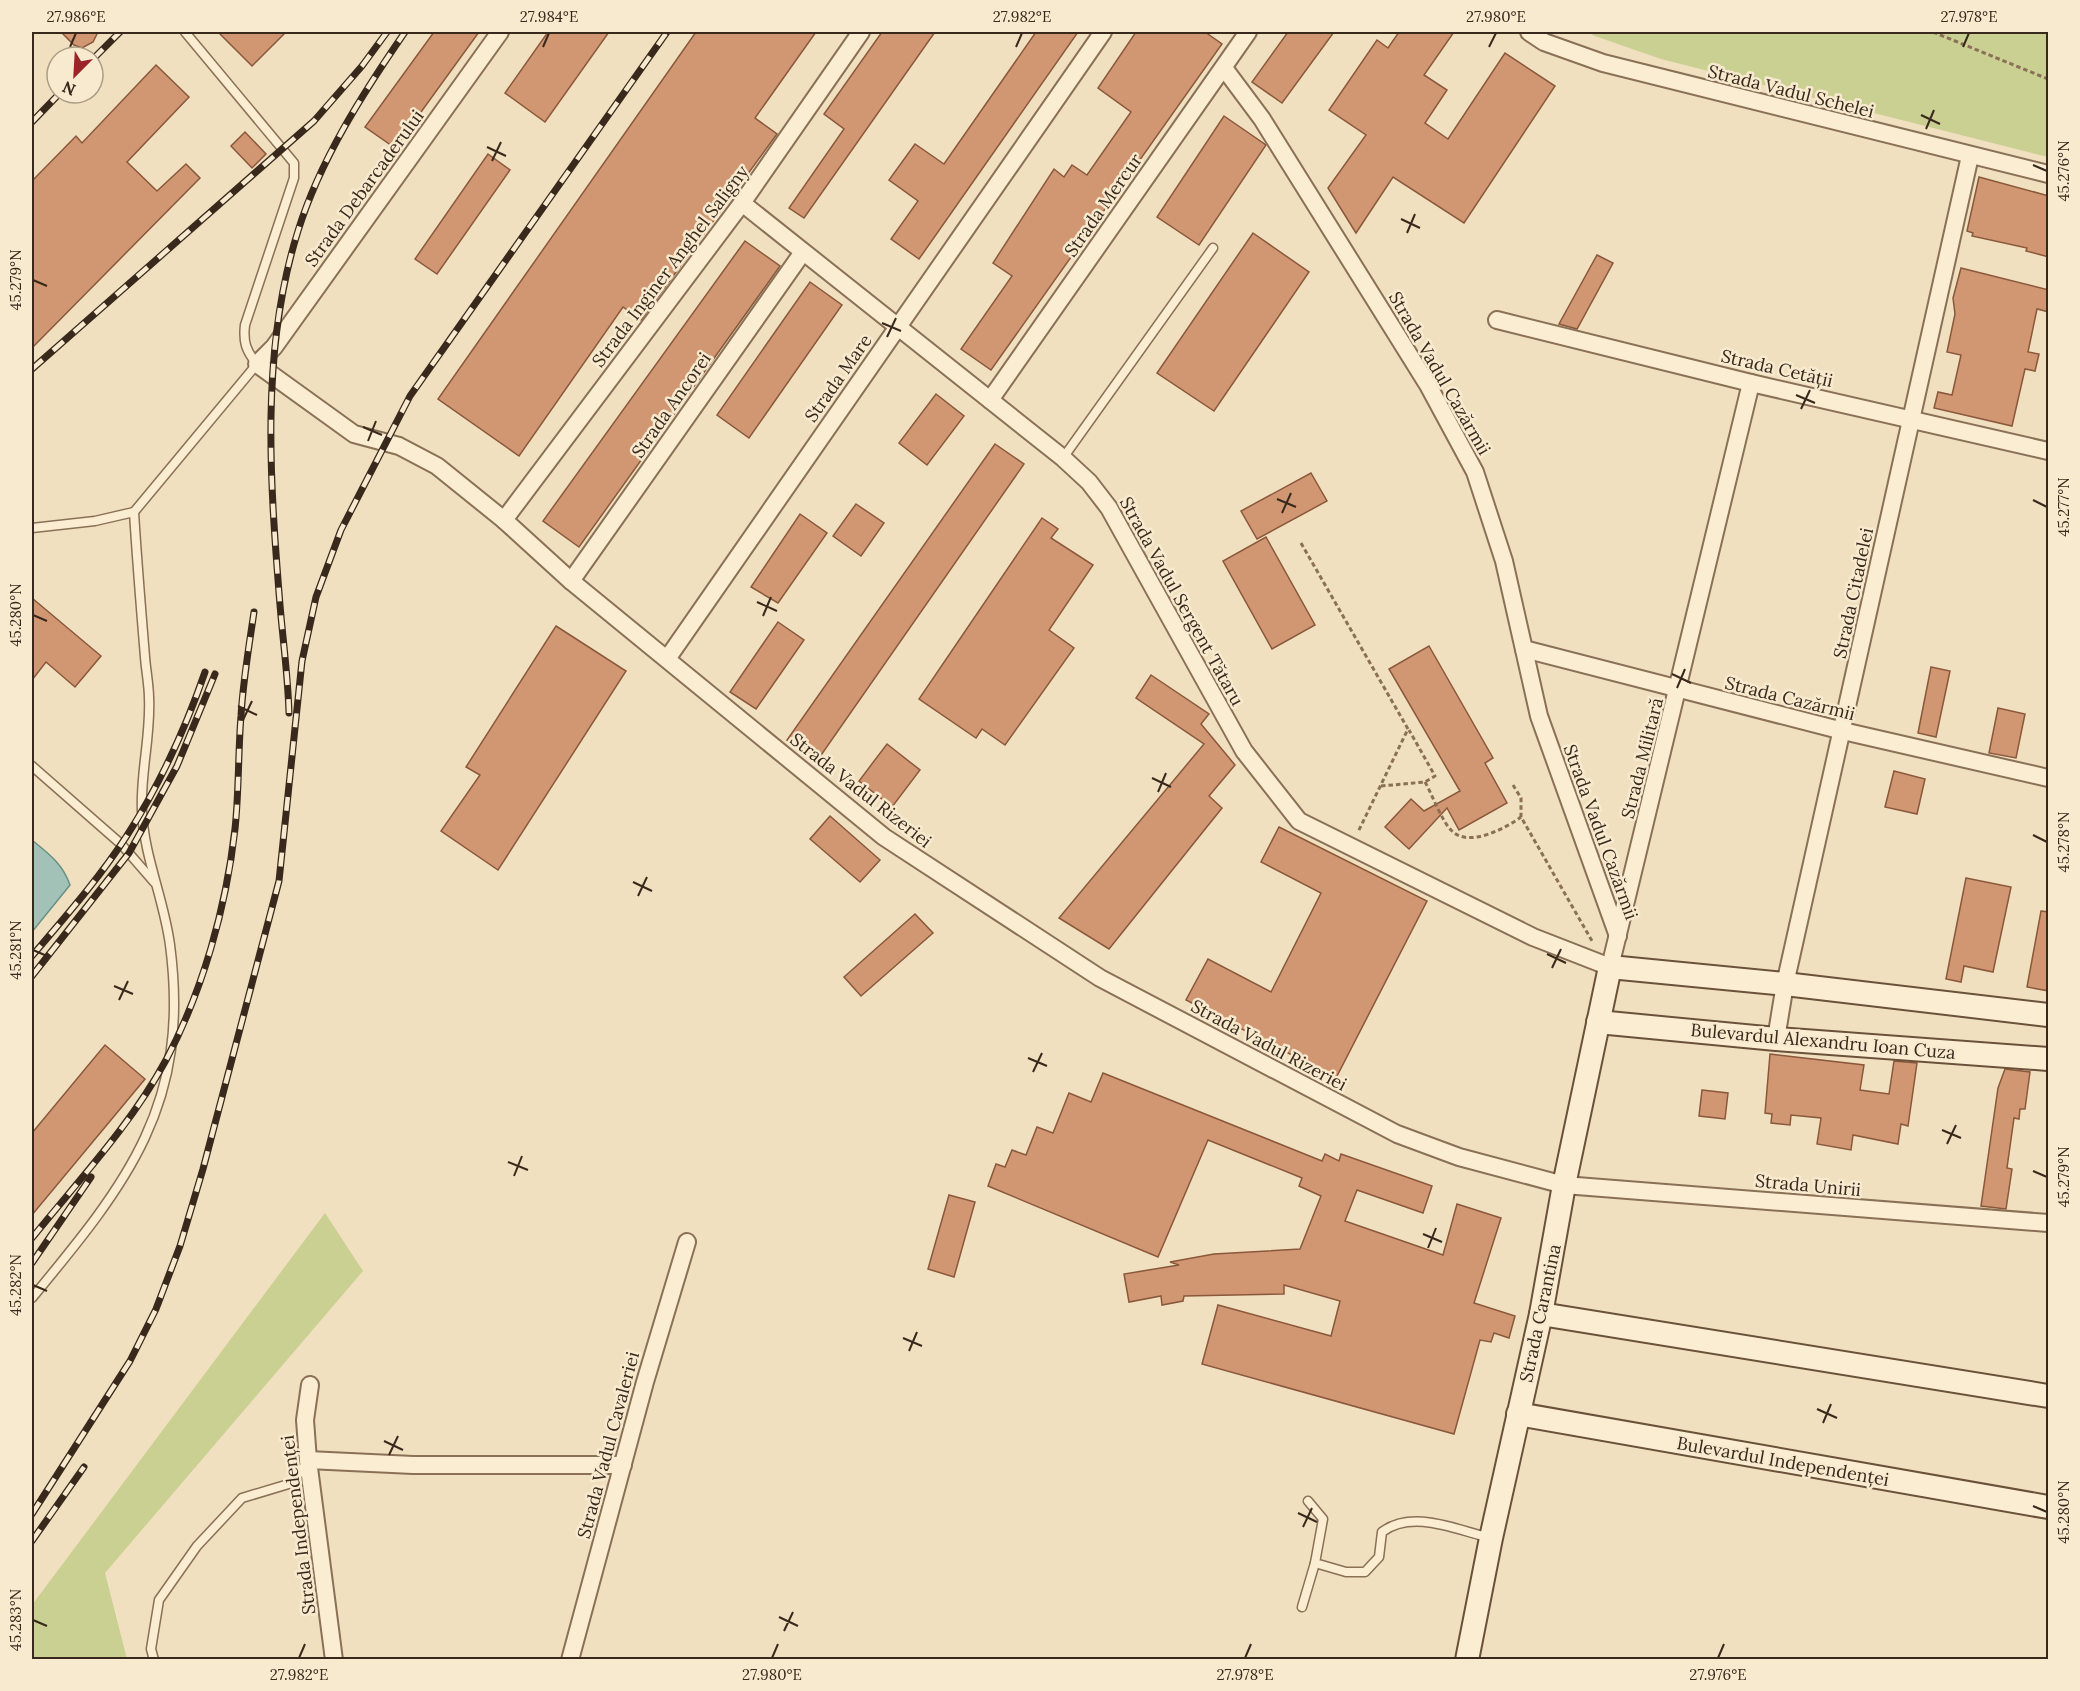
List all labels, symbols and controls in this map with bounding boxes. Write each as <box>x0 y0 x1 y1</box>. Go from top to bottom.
text: 27.986°E <box>46 7 106 26</box>
text: 27.984°E <box>520 7 578 26</box>
text: 27.982°E <box>993 7 1051 26</box>
text: 27.980°E <box>1466 7 1526 26</box>
text: 27.978°E <box>1940 7 1998 26</box>
north arrow <box>45 45 105 105</box>
street label: Strada Vadul Schelei <box>1705 59 1877 123</box>
text: N <box>59 77 79 100</box>
street label: Strada Debarcaderului <box>299 105 429 271</box>
text: 45.276°N <box>2054 140 2073 202</box>
street label: Strada Mercur <box>1059 149 1147 261</box>
street label: Strada Inginer Anghel Saligny <box>587 160 754 371</box>
text: 45.279°N <box>6 249 25 311</box>
street label: Strada Vadul Cazărmii <box>1384 287 1496 459</box>
street label: Strada Mare <box>799 329 877 426</box>
street label: Strada Cetății <box>1719 344 1835 392</box>
street label: Strada Ancorei <box>626 348 716 462</box>
text: 45.277°N <box>2054 477 2073 537</box>
street label: Strada Vadul Sergent Tătaru <box>1115 492 1249 710</box>
street label: Strada Citadelei <box>1828 525 1878 661</box>
text: 45.280°N <box>6 583 25 647</box>
street label: Strada Cazărmii <box>1723 671 1857 725</box>
street label: Strada Militară <box>1616 695 1668 821</box>
street label: Strada Vadul Rizeriei <box>786 728 936 852</box>
street label: Strada Vadul Cazărmii <box>1559 741 1643 923</box>
text: 45.278°N <box>2054 812 2073 872</box>
text: 45.281°N <box>6 920 25 980</box>
street label: Strada Vadul Rizeriei <box>1187 994 1351 1096</box>
street label: Bulevardul Alexandru Ioan Cuza <box>1690 1018 1956 1064</box>
text: 45.279°N <box>2054 1146 2073 1208</box>
street label: Strada Unirii <box>1754 1169 1862 1201</box>
street label: Strada Carantina <box>1514 1242 1566 1384</box>
text: 45.282°N <box>6 1254 25 1316</box>
street label: Strada Vadul Cavaleriei <box>572 1349 644 1541</box>
street label: Bulevardul Independenței <box>1675 1431 1891 1491</box>
street label: Strada Independenței <box>276 1434 320 1616</box>
text: 45.280°N <box>2054 1480 2073 1544</box>
text: 45.283°N <box>6 1589 25 1651</box>
text: 27.982°E <box>270 1665 328 1684</box>
text: 27.980°E <box>742 1665 802 1684</box>
text: 27.978°E <box>1216 1665 1274 1684</box>
text: 27.976°E <box>1689 1665 1747 1684</box>

